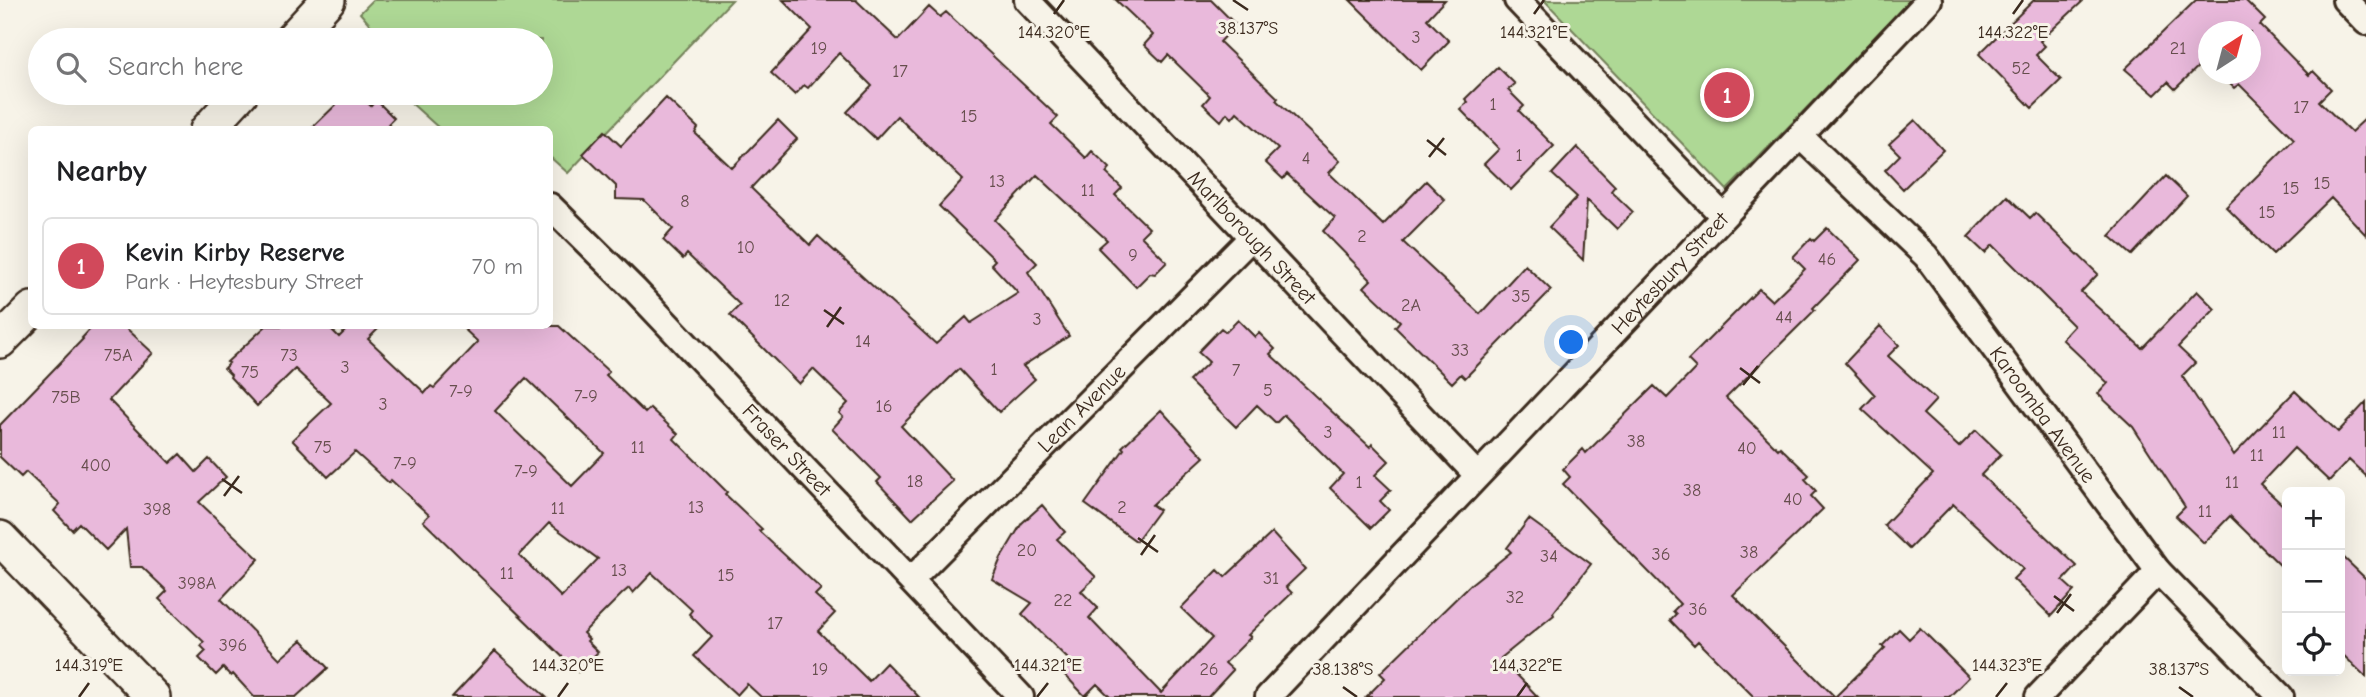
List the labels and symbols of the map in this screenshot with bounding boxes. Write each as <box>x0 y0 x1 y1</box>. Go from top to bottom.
text: 38.137°S <box>1218 18 1278 39</box>
north arrow <box>2198 21 2261 84</box>
text: 144.320°E <box>1018 22 1090 43</box>
text: 144.321°E <box>1500 22 1568 43</box>
text: 144.322°E <box>1978 22 2048 43</box>
house number: 3 <box>1411 27 1421 48</box>
house number: 19 <box>811 38 827 59</box>
house number: 21 <box>2170 38 2186 59</box>
house number: 52 <box>2011 58 2031 79</box>
house number: 17 <box>892 61 908 82</box>
pin: 1 <box>1704 69 1750 121</box>
house number: 1 <box>1489 94 1497 115</box>
house number: 17 <box>2293 97 2309 118</box>
house number: 15 <box>961 106 977 127</box>
house number: 1 <box>1515 145 1523 166</box>
house number: 4 <box>1302 148 1310 169</box>
street label: Marlborough Street <box>1183 165 1322 310</box>
house number: 13 <box>989 171 1005 192</box>
house number: 15 <box>2314 173 2330 194</box>
house number: 15 <box>2283 178 2299 199</box>
house number: 11 <box>1081 180 1095 201</box>
house number: 8 <box>680 191 690 212</box>
house number: 15 <box>2259 202 2275 223</box>
street label: Heytesbury Street <box>1606 207 1734 339</box>
house number: 2 <box>1357 226 1367 247</box>
house number: 10 <box>737 237 755 258</box>
house number: 9 <box>1128 245 1138 266</box>
house number: 46 <box>1818 249 1836 270</box>
house number: 35 <box>1512 286 1530 307</box>
house number: 12 <box>774 290 790 311</box>
house number: 2A <box>1401 295 1421 316</box>
house number: 44 <box>1775 307 1793 328</box>
house number: 3 <box>1032 309 1042 330</box>
your location <box>1554 325 1588 359</box>
house number: 14 <box>855 331 871 352</box>
house number: 33 <box>1451 340 1469 361</box>
street label: Karoomba Avenue <box>1985 342 2101 487</box>
house number: 75A <box>104 345 132 366</box>
house number: 73 <box>280 345 298 366</box>
house number: 3 <box>340 357 350 378</box>
house number: 1 <box>990 359 998 380</box>
street label: Lean Avenue <box>1033 359 1130 457</box>
house number: 7 <box>1232 360 1241 381</box>
house number: 75 <box>241 362 259 383</box>
house number: 5 <box>1263 380 1273 401</box>
house number: 7-9 <box>449 381 473 402</box>
house number: 7-9 <box>574 386 598 407</box>
house number: 75B <box>51 387 81 408</box>
house number: 3 <box>378 394 388 415</box>
house number: 16 <box>876 396 892 417</box>
street label: Fraser Street <box>737 399 837 502</box>
house number: 3 <box>1323 422 1333 443</box>
house number: 11 <box>2272 422 2286 443</box>
house number: 38 <box>1627 431 1645 452</box>
house number: 75 <box>314 437 332 458</box>
house number: 11 <box>631 437 645 458</box>
house number: 40 <box>1737 438 1757 459</box>
house number: 11 <box>2250 445 2264 466</box>
house number: 7-9 <box>393 453 417 474</box>
house number: 400 <box>81 455 111 476</box>
house number: 7-9 <box>514 461 538 482</box>
house number: 18 <box>907 471 923 492</box>
house number: 1 <box>1355 472 1363 493</box>
house number: 11 <box>2225 472 2239 493</box>
house number: 38 <box>1683 480 1701 501</box>
house number: 40 <box>1783 489 1803 510</box>
house number: 13 <box>688 497 704 518</box>
house number: 2 <box>1117 497 1127 518</box>
house number: 11 <box>551 498 565 519</box>
house number: 398 <box>143 499 171 520</box>
house number: 11 <box>2198 501 2212 522</box>
house number: 20 <box>1017 540 1037 561</box>
house number: 38 <box>1740 542 1758 563</box>
house number: 36 <box>1652 544 1670 565</box>
house number: 34 <box>1540 546 1558 567</box>
house number: 13 <box>611 560 627 581</box>
house number: 11 <box>500 563 514 584</box>
house number: 15 <box>718 565 734 586</box>
house number: 31 <box>1263 568 1279 589</box>
house number: 398A <box>178 573 216 594</box>
house number: 32 <box>1506 587 1524 608</box>
house number: 22 <box>1054 590 1072 611</box>
house number: 36 <box>1689 599 1707 620</box>
house number: 17 <box>767 613 783 634</box>
house number: 396 <box>219 635 247 656</box>
text: 144.319°E <box>55 655 123 676</box>
text: 144.320°E <box>532 655 604 676</box>
text: 144.321°E <box>1014 655 1082 676</box>
text: 144.322°E <box>1492 655 1562 676</box>
text: 144.323°E <box>1972 655 2042 676</box>
house number: 19 <box>812 659 828 680</box>
house number: 26 <box>1199 659 1219 680</box>
text: 38.138°S <box>1312 659 1374 680</box>
text: 38.137°S <box>2149 659 2209 680</box>

